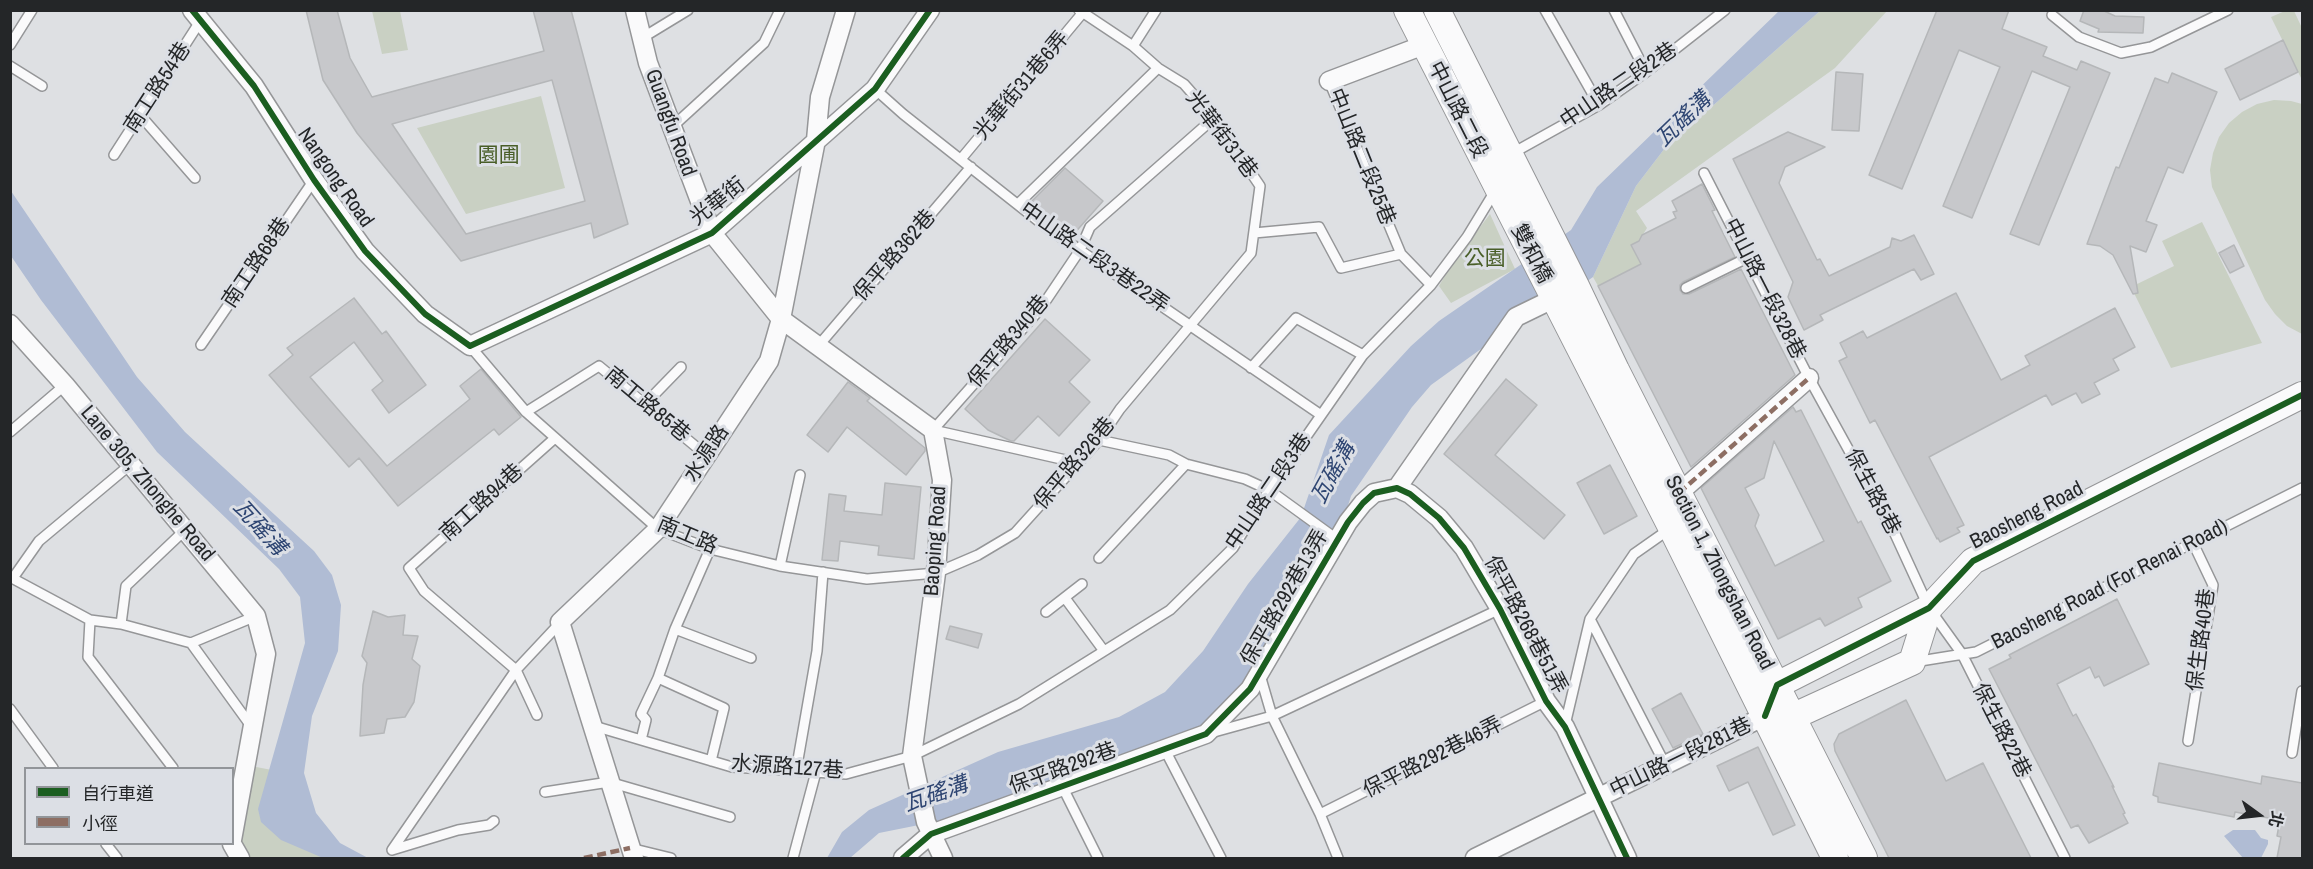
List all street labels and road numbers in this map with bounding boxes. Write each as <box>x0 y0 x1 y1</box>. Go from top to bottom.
street label: 光華街31巷6弄 <box>969 27 1075 145</box>
street label: 南工路54巷 <box>119 38 197 138</box>
street label: 中山路二段2巷 <box>1556 38 1682 134</box>
street label: 中山路二段 <box>1422 58 1492 162</box>
street label: Guangfu Road <box>639 66 701 180</box>
street label: 中山路二段25巷 <box>1322 85 1400 229</box>
street label: 光華街31巷 <box>1180 86 1262 184</box>
street label: Nangong Road <box>291 123 379 233</box>
street label: 光華街 <box>685 173 751 231</box>
street label: 中山路二段3巷22弄 <box>1015 197 1173 319</box>
street label: 保平路362巷 <box>849 205 941 307</box>
street label: 南工路68巷 <box>218 213 296 313</box>
street label: 中山路一段328巷 <box>1718 214 1810 364</box>
street label: 雙和橋 <box>1505 220 1557 288</box>
street label: 保平路340巷 <box>963 291 1055 393</box>
street label: 南工路85巷 <box>599 362 695 448</box>
street label: Lane 305, Zhonghe Road <box>75 401 219 567</box>
street label: 保平路326巷 <box>1029 413 1121 515</box>
street label: 水源路 <box>679 421 735 487</box>
street label: 中山路二段3巷 <box>1221 429 1317 555</box>
street label: 保生路5巷 <box>1839 445 1905 539</box>
street label: 南工路94巷 <box>435 459 529 547</box>
street label: Section 1, Zhongshan Road <box>1659 472 1779 674</box>
street label: Baosheng Road <box>1966 477 2088 555</box>
street label: Baoping Road <box>920 485 952 597</box>
street label: 南工路 <box>653 512 721 560</box>
street label: Baosheng Road (For Renai Road) <box>1988 514 2232 656</box>
street label: 保平路292巷13弄 <box>1236 526 1334 670</box>
street label: 保平路268巷51弄 <box>1478 552 1572 698</box>
street label: 保生路40巷 <box>2183 587 2221 693</box>
street label: 保生路22巷 <box>1966 679 2036 783</box>
street label: 保平路292巷46弄 <box>1359 712 1507 804</box>
street label: 中山路一段281巷 <box>1606 713 1756 803</box>
street label: 保平路292巷 <box>1006 738 1120 800</box>
street label: 水源路127巷 <box>730 751 844 785</box>

